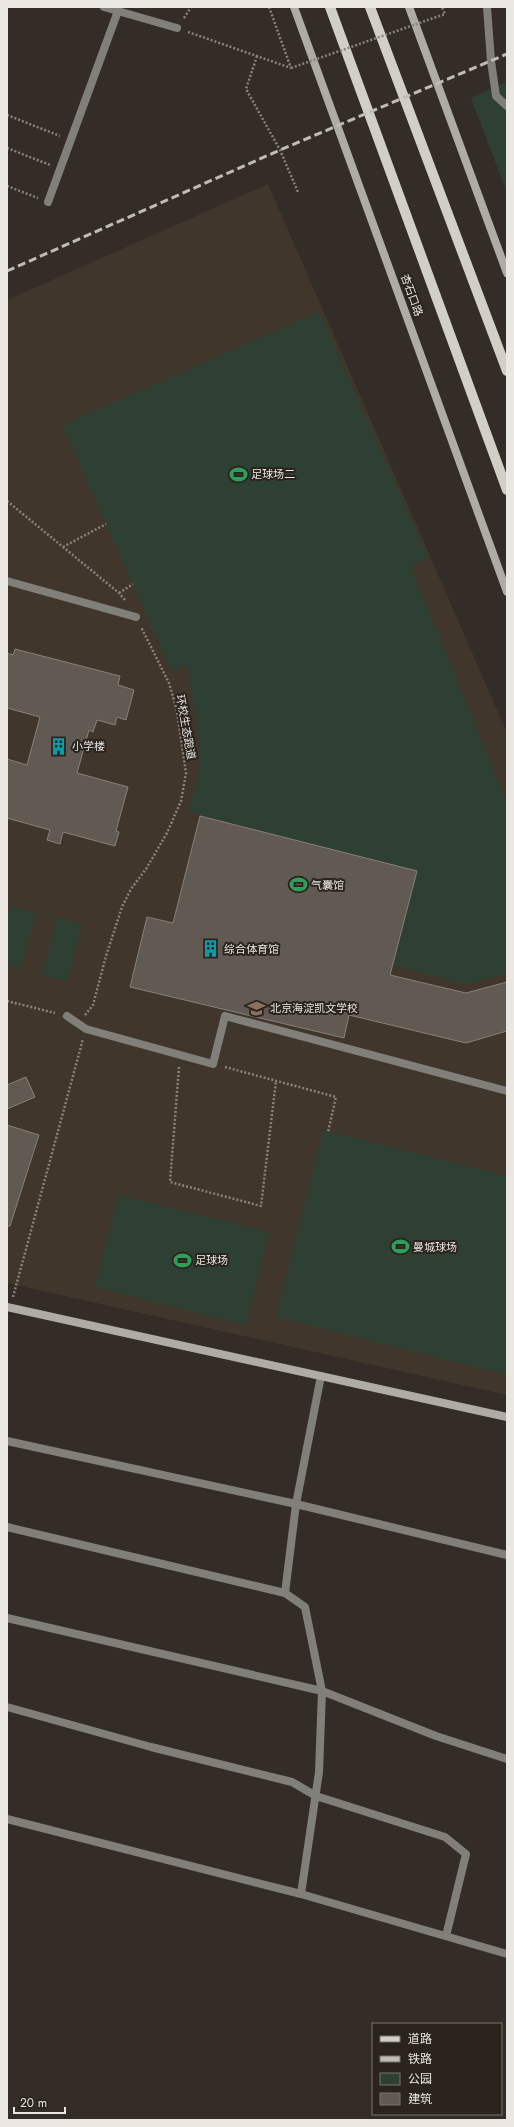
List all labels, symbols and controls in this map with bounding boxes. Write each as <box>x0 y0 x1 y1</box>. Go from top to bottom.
street label: 杏石口路 <box>397 272 427 318</box>
sports icon: 足球场二 <box>228 464 248 484</box>
place label: 足球场二 <box>251 466 295 482</box>
street label: 环校生态跑道 <box>172 693 200 761</box>
building icon: 小学楼 <box>49 736 69 756</box>
place label: 小学楼 <box>72 738 105 754</box>
sports icon: 气囊馆 <box>288 875 308 895</box>
place label: 气囊馆 <box>311 877 344 893</box>
building icon: 综合体育馆 <box>201 939 221 959</box>
place label: 综合体育馆 <box>224 941 279 957</box>
school or university icon: 北京海淀凯文学校 <box>247 998 267 1018</box>
place label: 北京海淀凯文学校 <box>270 1000 358 1016</box>
sports icon: 曼城球场 <box>390 1237 410 1257</box>
place label: 曼城球场 <box>413 1239 457 1255</box>
sports icon: 足球场 <box>172 1250 192 1270</box>
place label: 足球场 <box>195 1252 228 1268</box>
legend <box>372 2023 502 2115</box>
text: 道路 <box>408 2030 432 2048</box>
text: 铁路 <box>408 2050 432 2068</box>
text: 公园 <box>408 2070 432 2088</box>
scale bar <box>14 2089 65 2115</box>
text: 建筑 <box>408 2090 432 2108</box>
text: 20 m <box>20 2094 47 2112</box>

